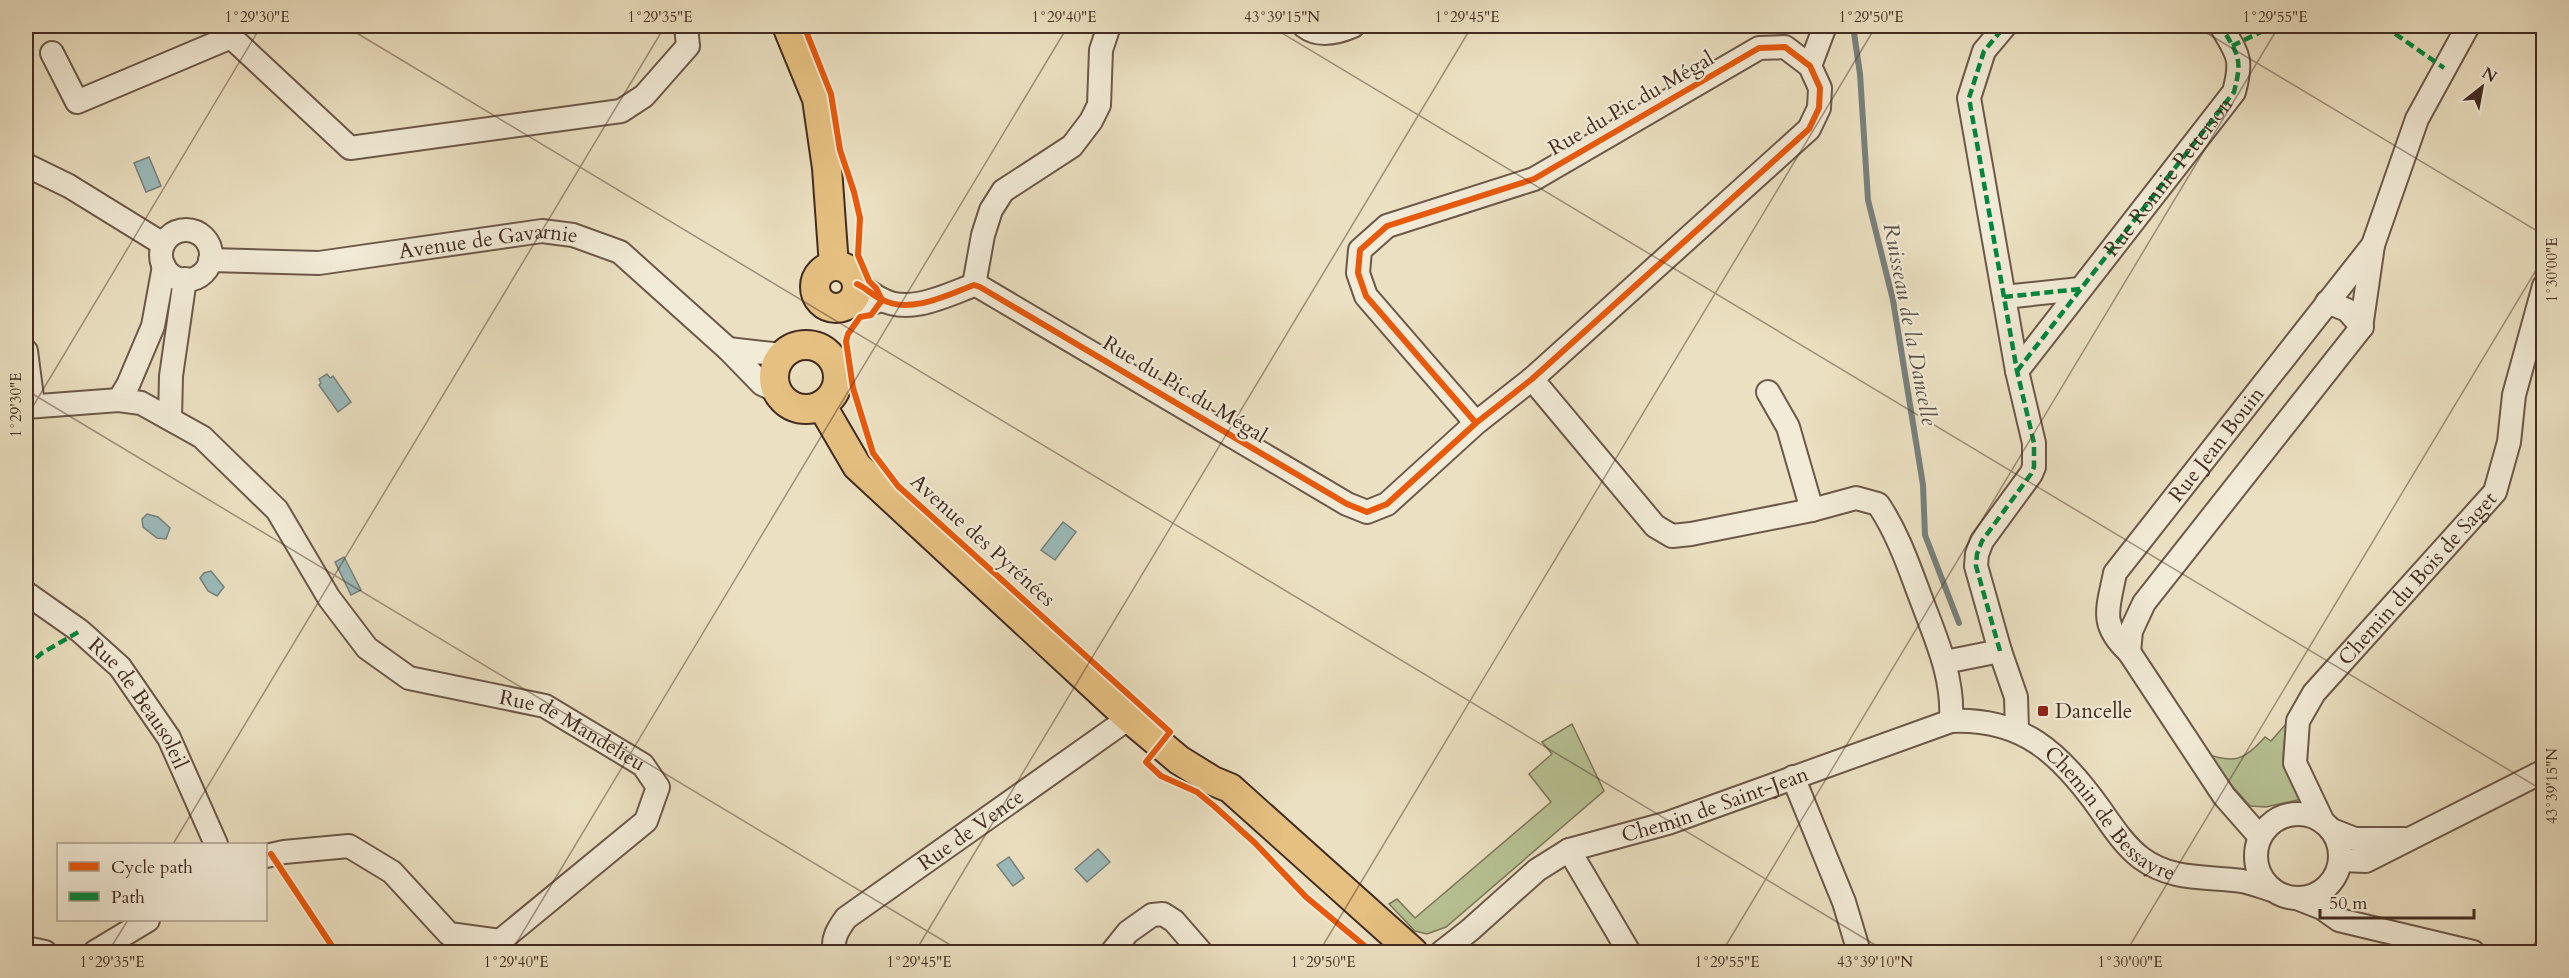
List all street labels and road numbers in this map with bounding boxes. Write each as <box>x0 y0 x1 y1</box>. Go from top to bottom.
street label: Rue du Pic du Mégal <box>1543 44 1719 163</box>
street label: Rue Ronnie Petterson <box>2097 91 2240 263</box>
street label: Avenue de Gavarnie <box>397 217 579 266</box>
street label: Rue du Pic du Mégal <box>1097 329 1272 450</box>
street label: Rue Jean Bouin <box>2162 381 2271 509</box>
street label: Avenue des Pyrénées <box>904 467 1061 613</box>
street label: Chemin du Bois de Saget <box>2332 485 2504 672</box>
street label: Rue de Beausoleil <box>82 631 195 774</box>
street label: Rue de Mandelieu <box>497 683 651 778</box>
street label: Chemin de Bessayre <box>2038 740 2178 888</box>
street label: Chemin de Saint-Jean <box>1618 760 1812 850</box>
street label: Rue de Vence <box>912 783 1030 878</box>

